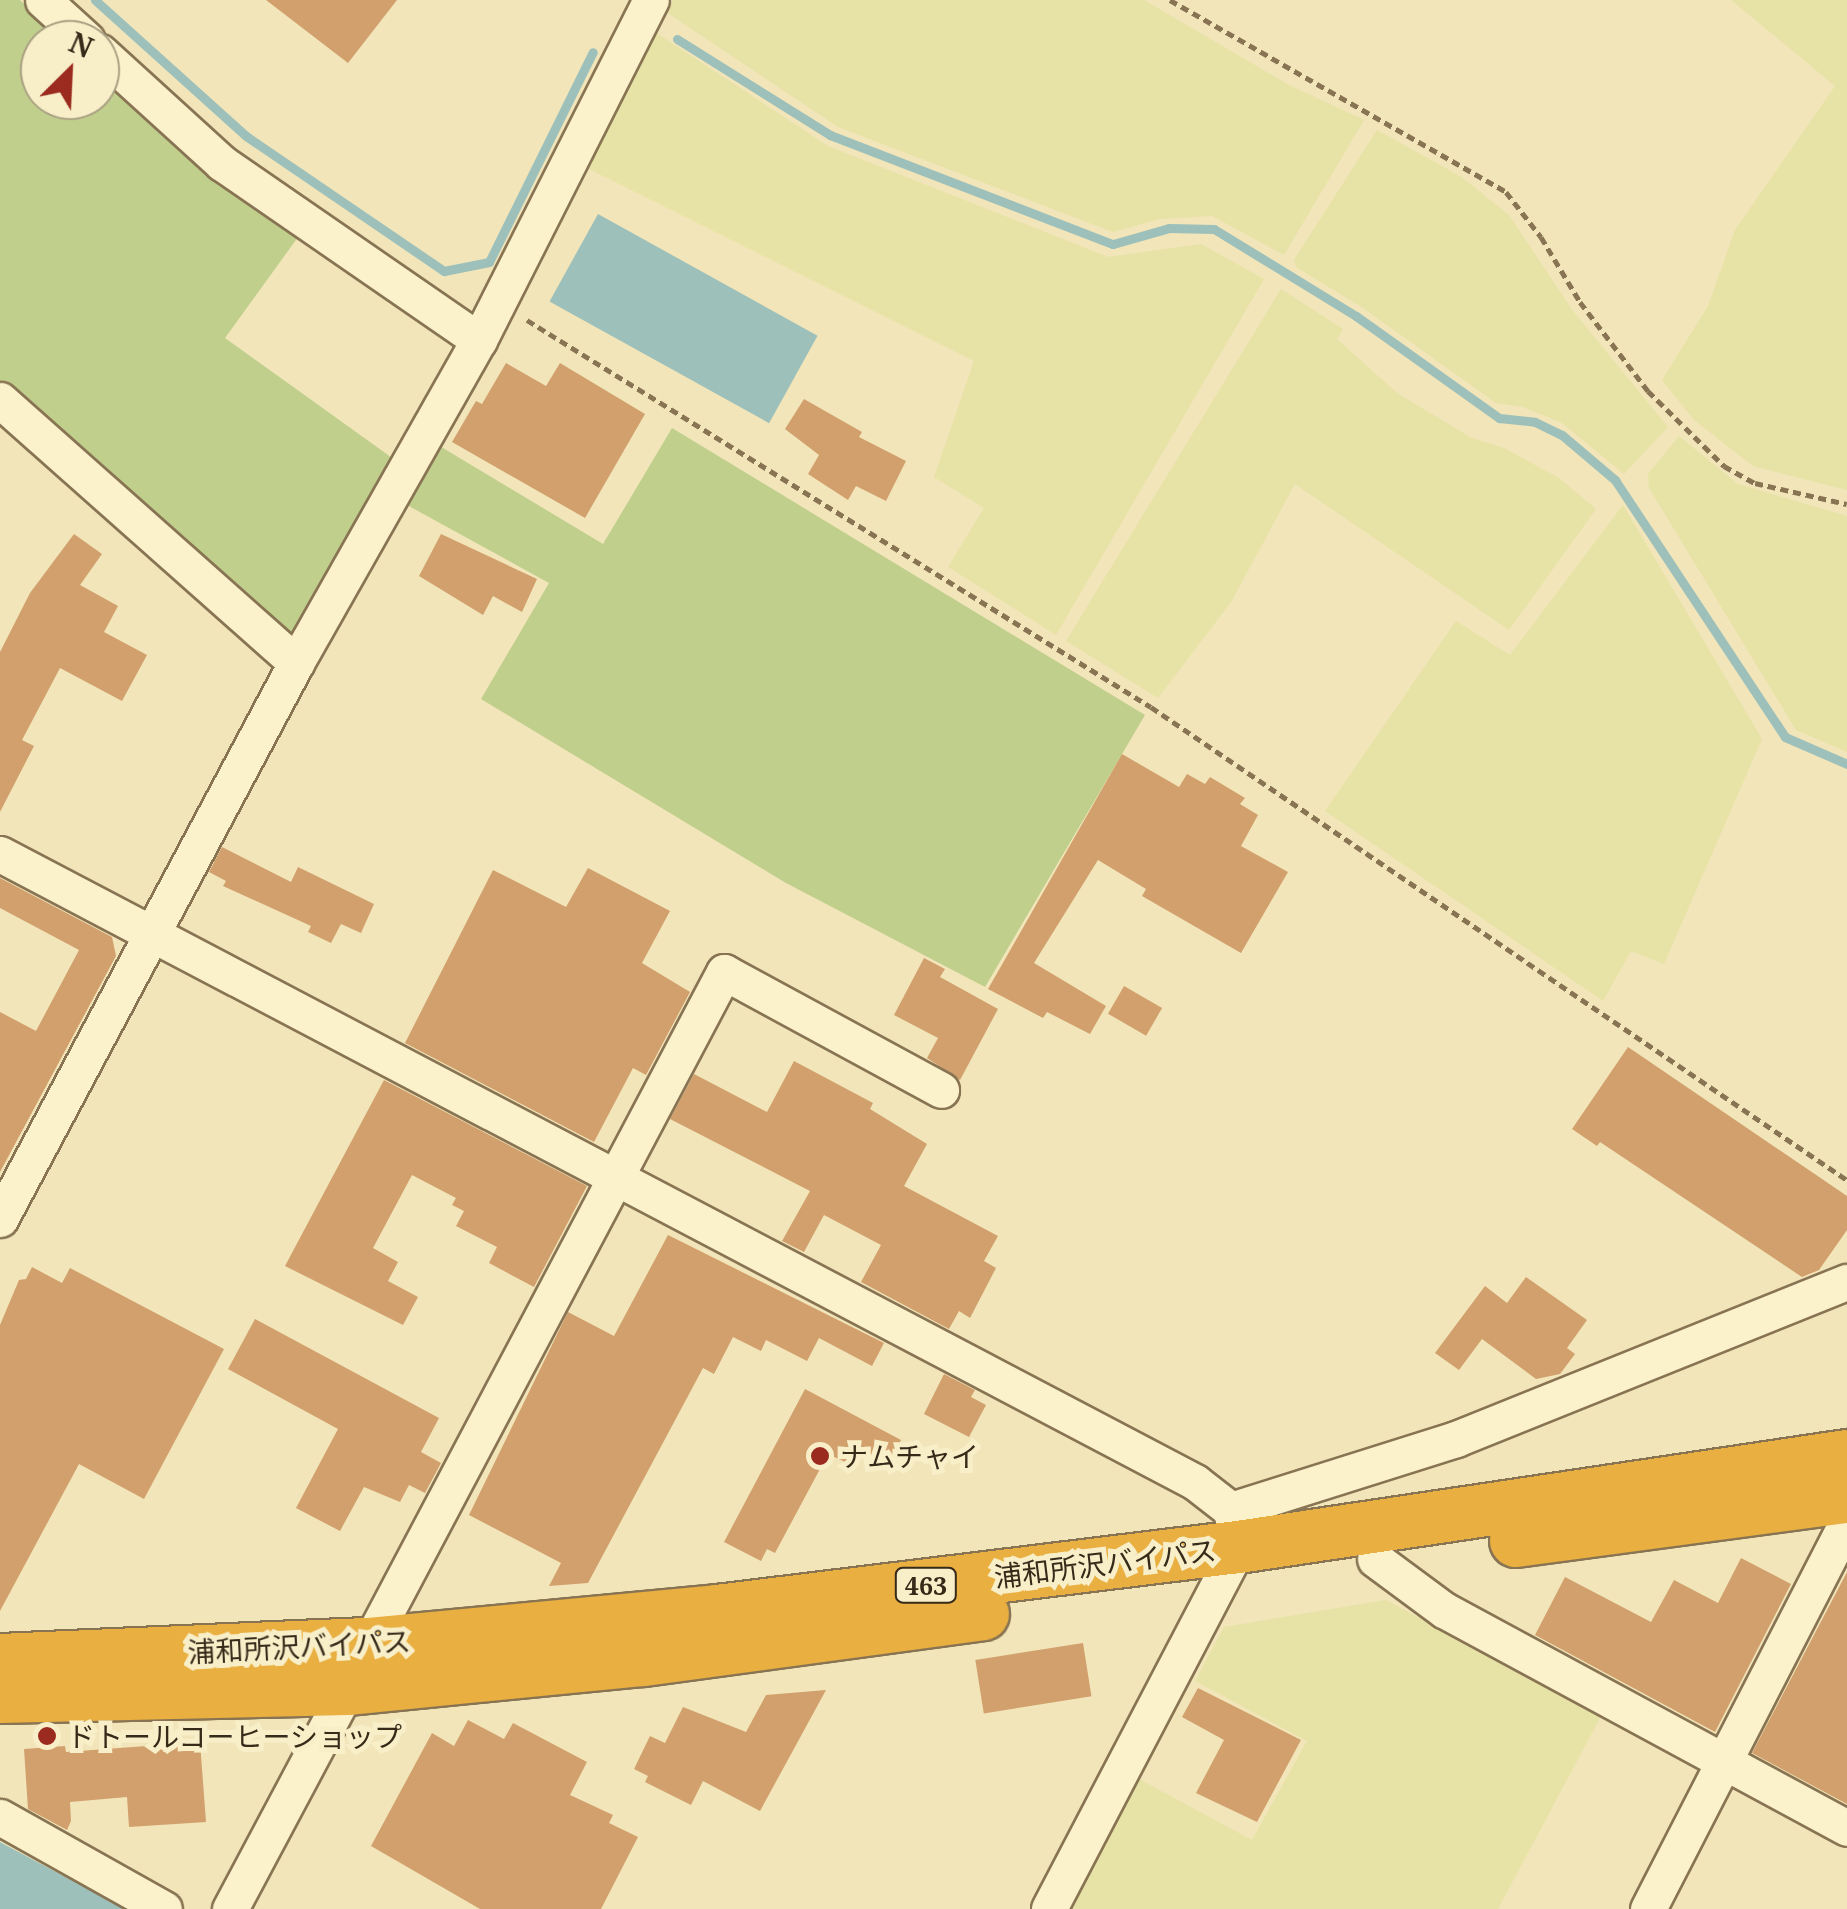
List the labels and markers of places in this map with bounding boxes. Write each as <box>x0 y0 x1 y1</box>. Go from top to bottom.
place label: ナムチャイ <box>840 1439 980 1473</box>
marker: ナムチャイ <box>809 1445 831 1467</box>
place label: ドトールコーヒーショップ <box>67 1719 403 1753</box>
marker: ドトールコーヒーショップ <box>36 1725 58 1747</box>

